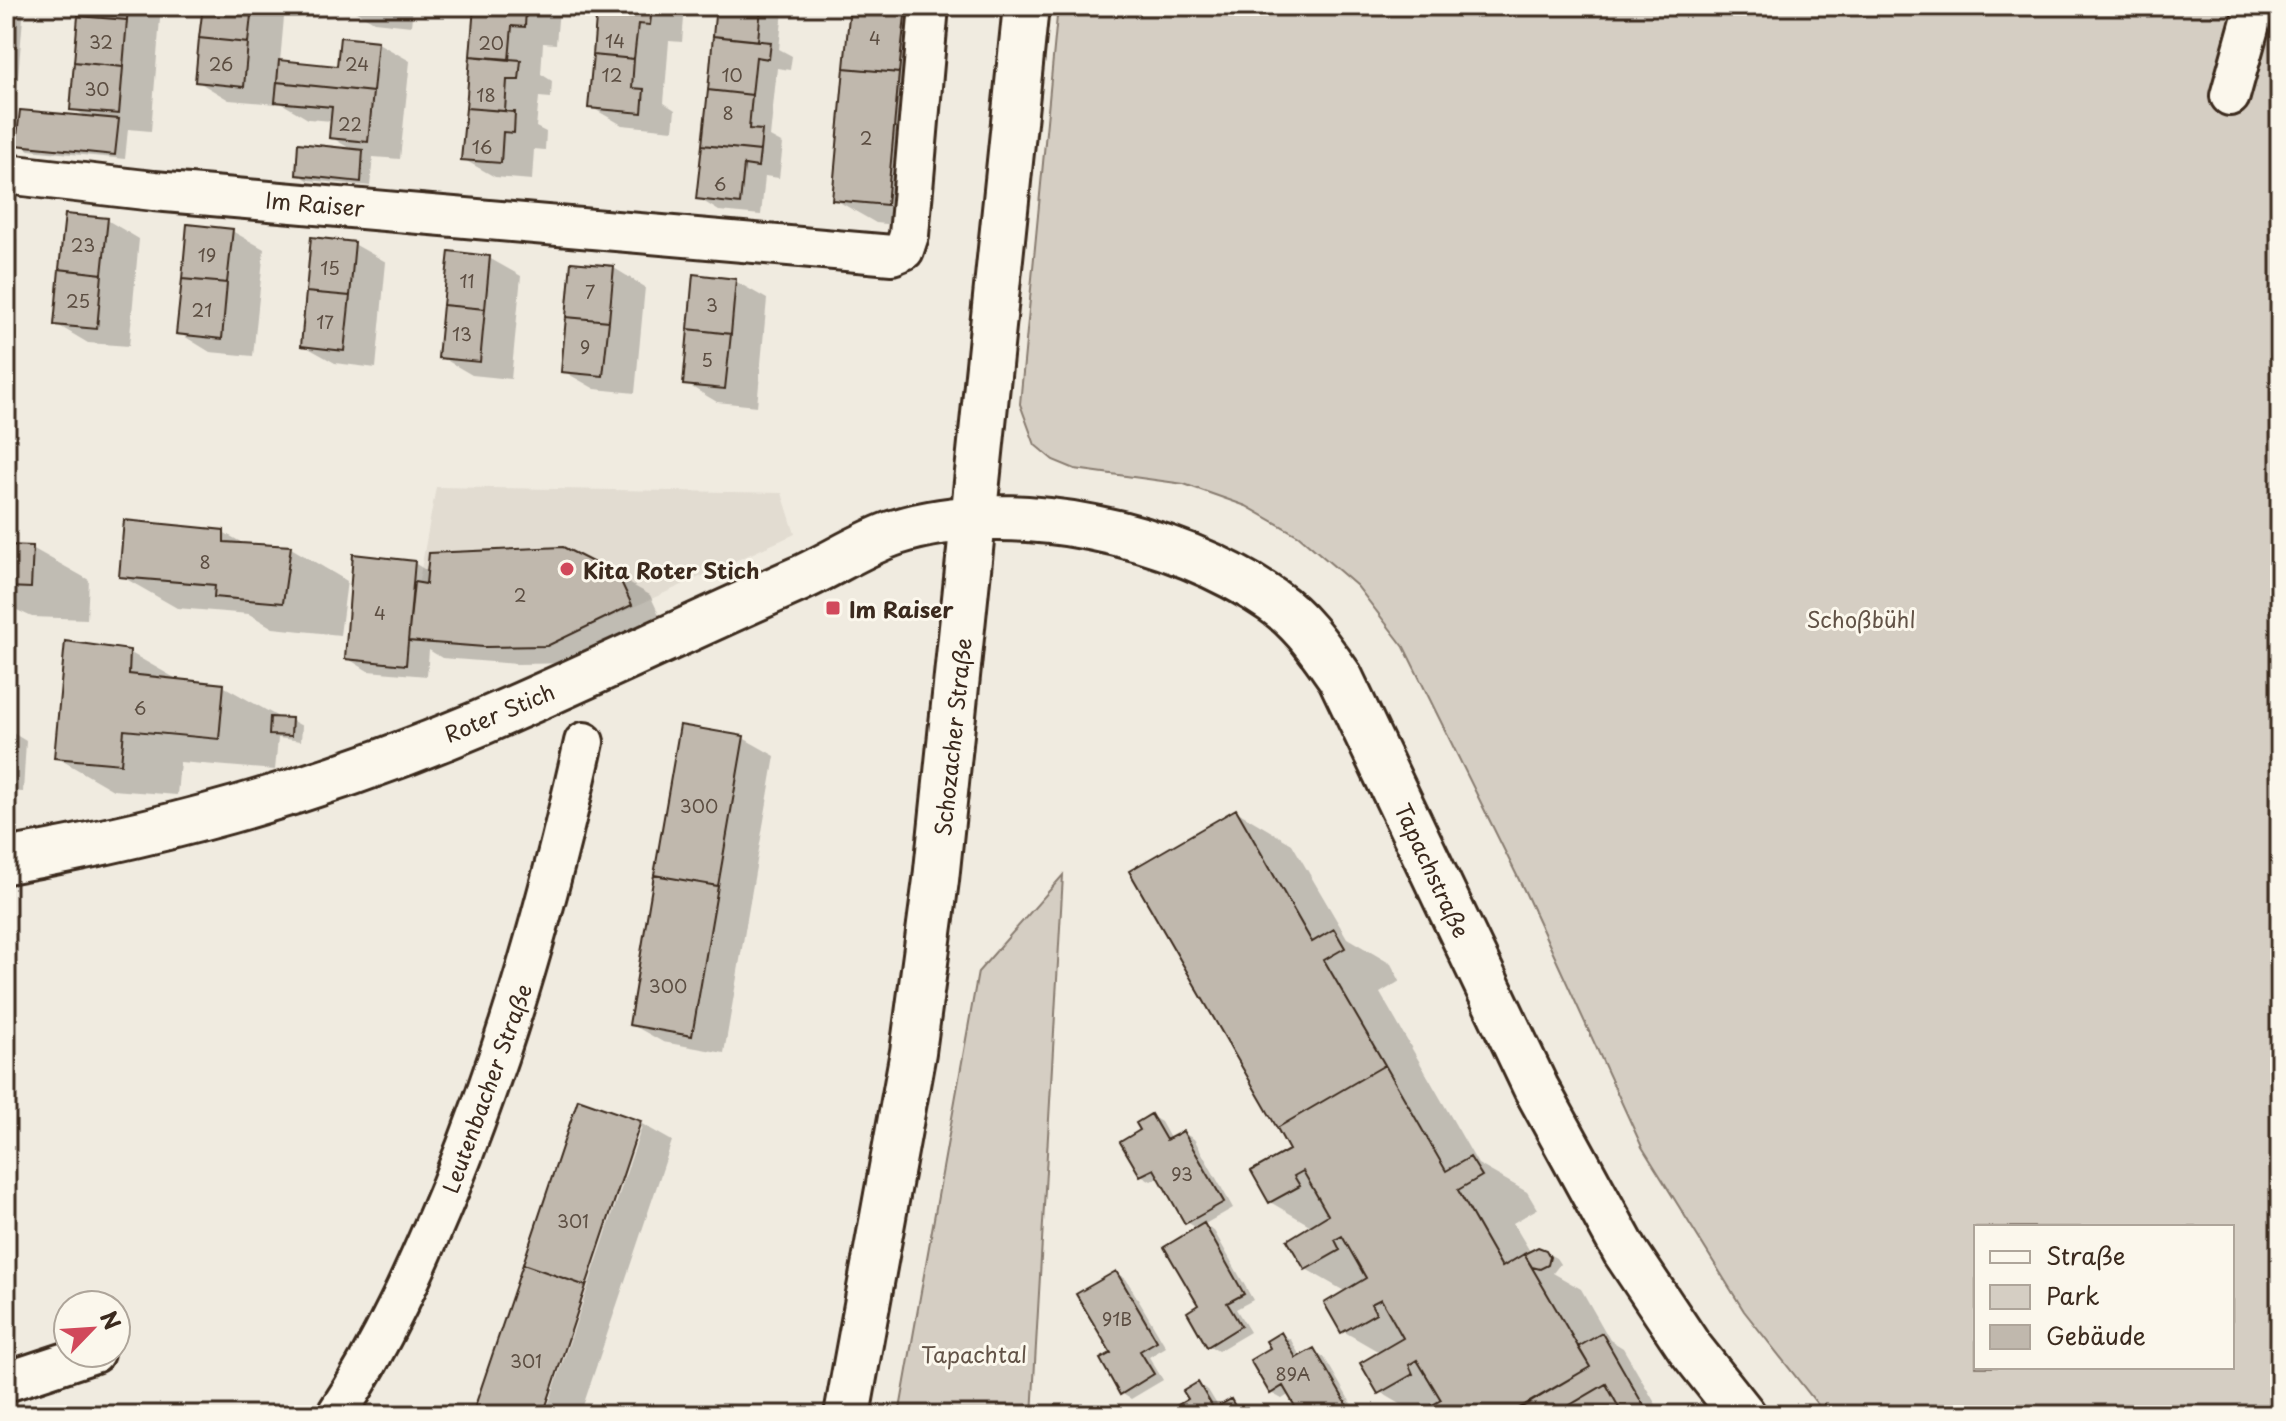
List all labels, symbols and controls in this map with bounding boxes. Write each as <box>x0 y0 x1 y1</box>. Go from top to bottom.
house number: 4 <box>869 24 881 51</box>
house number: 14 <box>605 27 625 54</box>
house number: 32 <box>89 28 113 55</box>
house number: 20 <box>478 29 504 56</box>
house number: 26 <box>209 50 233 77</box>
house number: 24 <box>345 50 369 77</box>
house number: 12 <box>602 61 622 88</box>
house number: 10 <box>721 61 743 88</box>
house number: 30 <box>84 75 110 102</box>
house number: 18 <box>476 81 496 108</box>
house number: 8 <box>722 99 734 126</box>
house number: 22 <box>338 110 362 137</box>
house number: 2 <box>860 124 872 151</box>
house number: 16 <box>472 133 492 160</box>
house number: 6 <box>714 170 726 197</box>
street label: Im Raiser <box>264 182 367 224</box>
house number: 23 <box>71 231 95 258</box>
house number: 19 <box>198 241 216 268</box>
house number: 15 <box>320 254 340 281</box>
house number: 11 <box>459 267 475 294</box>
house number: 7 <box>585 278 595 305</box>
house number: 25 <box>66 287 90 314</box>
house number: 3 <box>706 291 718 318</box>
house number: 21 <box>192 296 212 323</box>
house number: 17 <box>316 308 334 335</box>
house number: 13 <box>452 320 472 347</box>
house number: 9 <box>580 333 590 360</box>
house number: 5 <box>701 346 713 373</box>
house number: 8 <box>199 548 211 575</box>
place label: Kita Roter Stich <box>583 553 760 586</box>
marker: Kita Roter Stich <box>558 560 576 578</box>
house number: 2 <box>514 581 526 608</box>
place label: Im Raiser <box>849 592 954 625</box>
house number: 4 <box>374 599 386 626</box>
marker: Im Raiser <box>824 599 842 617</box>
park label: Schoßbühl <box>1807 602 1915 635</box>
street label: Schozacher Straße <box>925 636 979 838</box>
street label: Roter Stich <box>439 674 559 750</box>
house number: 6 <box>134 694 146 721</box>
house number: 300 <box>680 792 718 819</box>
street label: Tapachstraße <box>1387 797 1479 943</box>
house number: 300 <box>649 972 687 999</box>
street label: Leutenbacher Straße <box>433 979 539 1197</box>
house number: 93 <box>1171 1160 1193 1187</box>
house number: 301 <box>557 1207 589 1234</box>
legend <box>1974 1225 2234 1369</box>
text: Straße <box>2046 1237 2125 1273</box>
text: Park <box>2046 1277 2100 1313</box>
north arrow <box>52 1289 132 1369</box>
text: N <box>93 1305 130 1335</box>
house number: 91B <box>1102 1305 1132 1332</box>
text: Gebäude <box>2046 1317 2146 1353</box>
park label: Tapachtal <box>921 1337 1027 1370</box>
house number: 301 <box>510 1347 542 1374</box>
house number: 89A <box>1276 1360 1311 1387</box>

